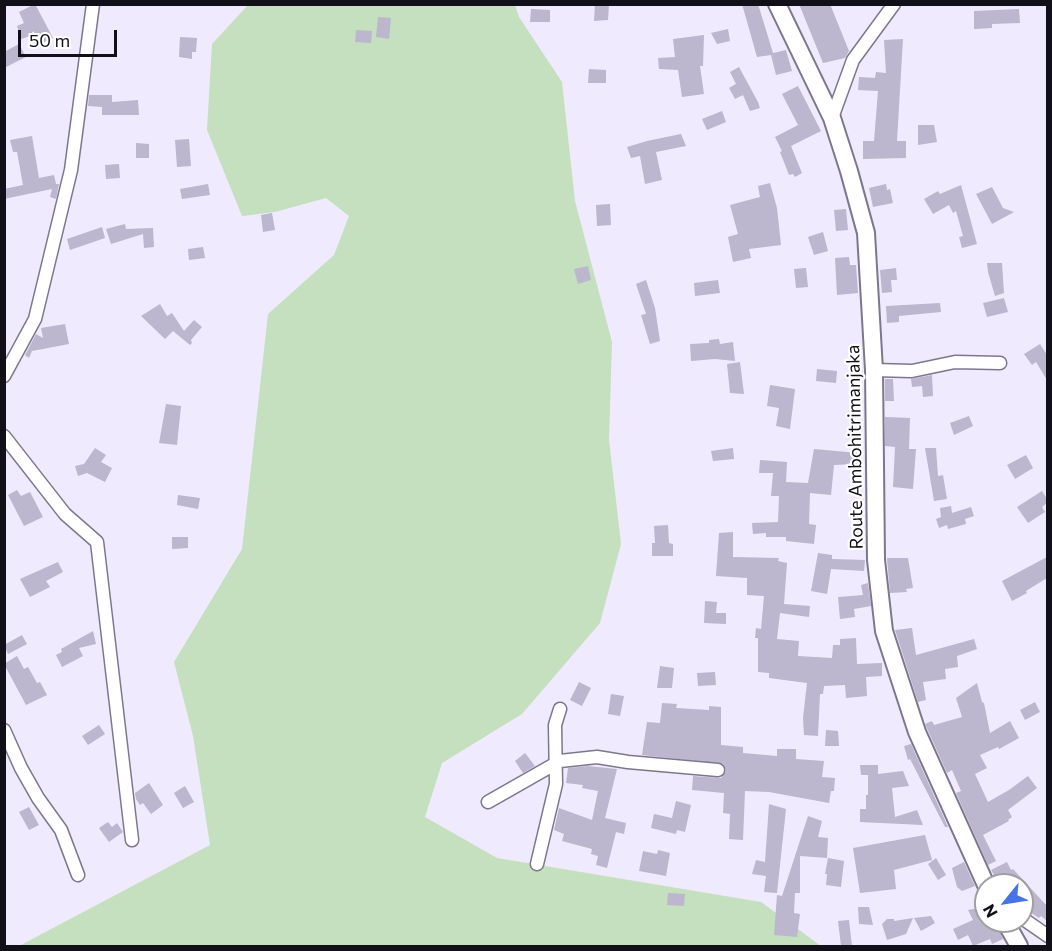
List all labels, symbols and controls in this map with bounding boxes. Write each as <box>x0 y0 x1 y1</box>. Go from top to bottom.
scale bar <box>21 18 120 56</box>
text: 50 m <box>29 29 70 51</box>
street label: Route Ambohitrimanjaka <box>842 344 868 550</box>
north arrow <box>974 873 1034 933</box>
text: N <box>978 901 1001 921</box>

